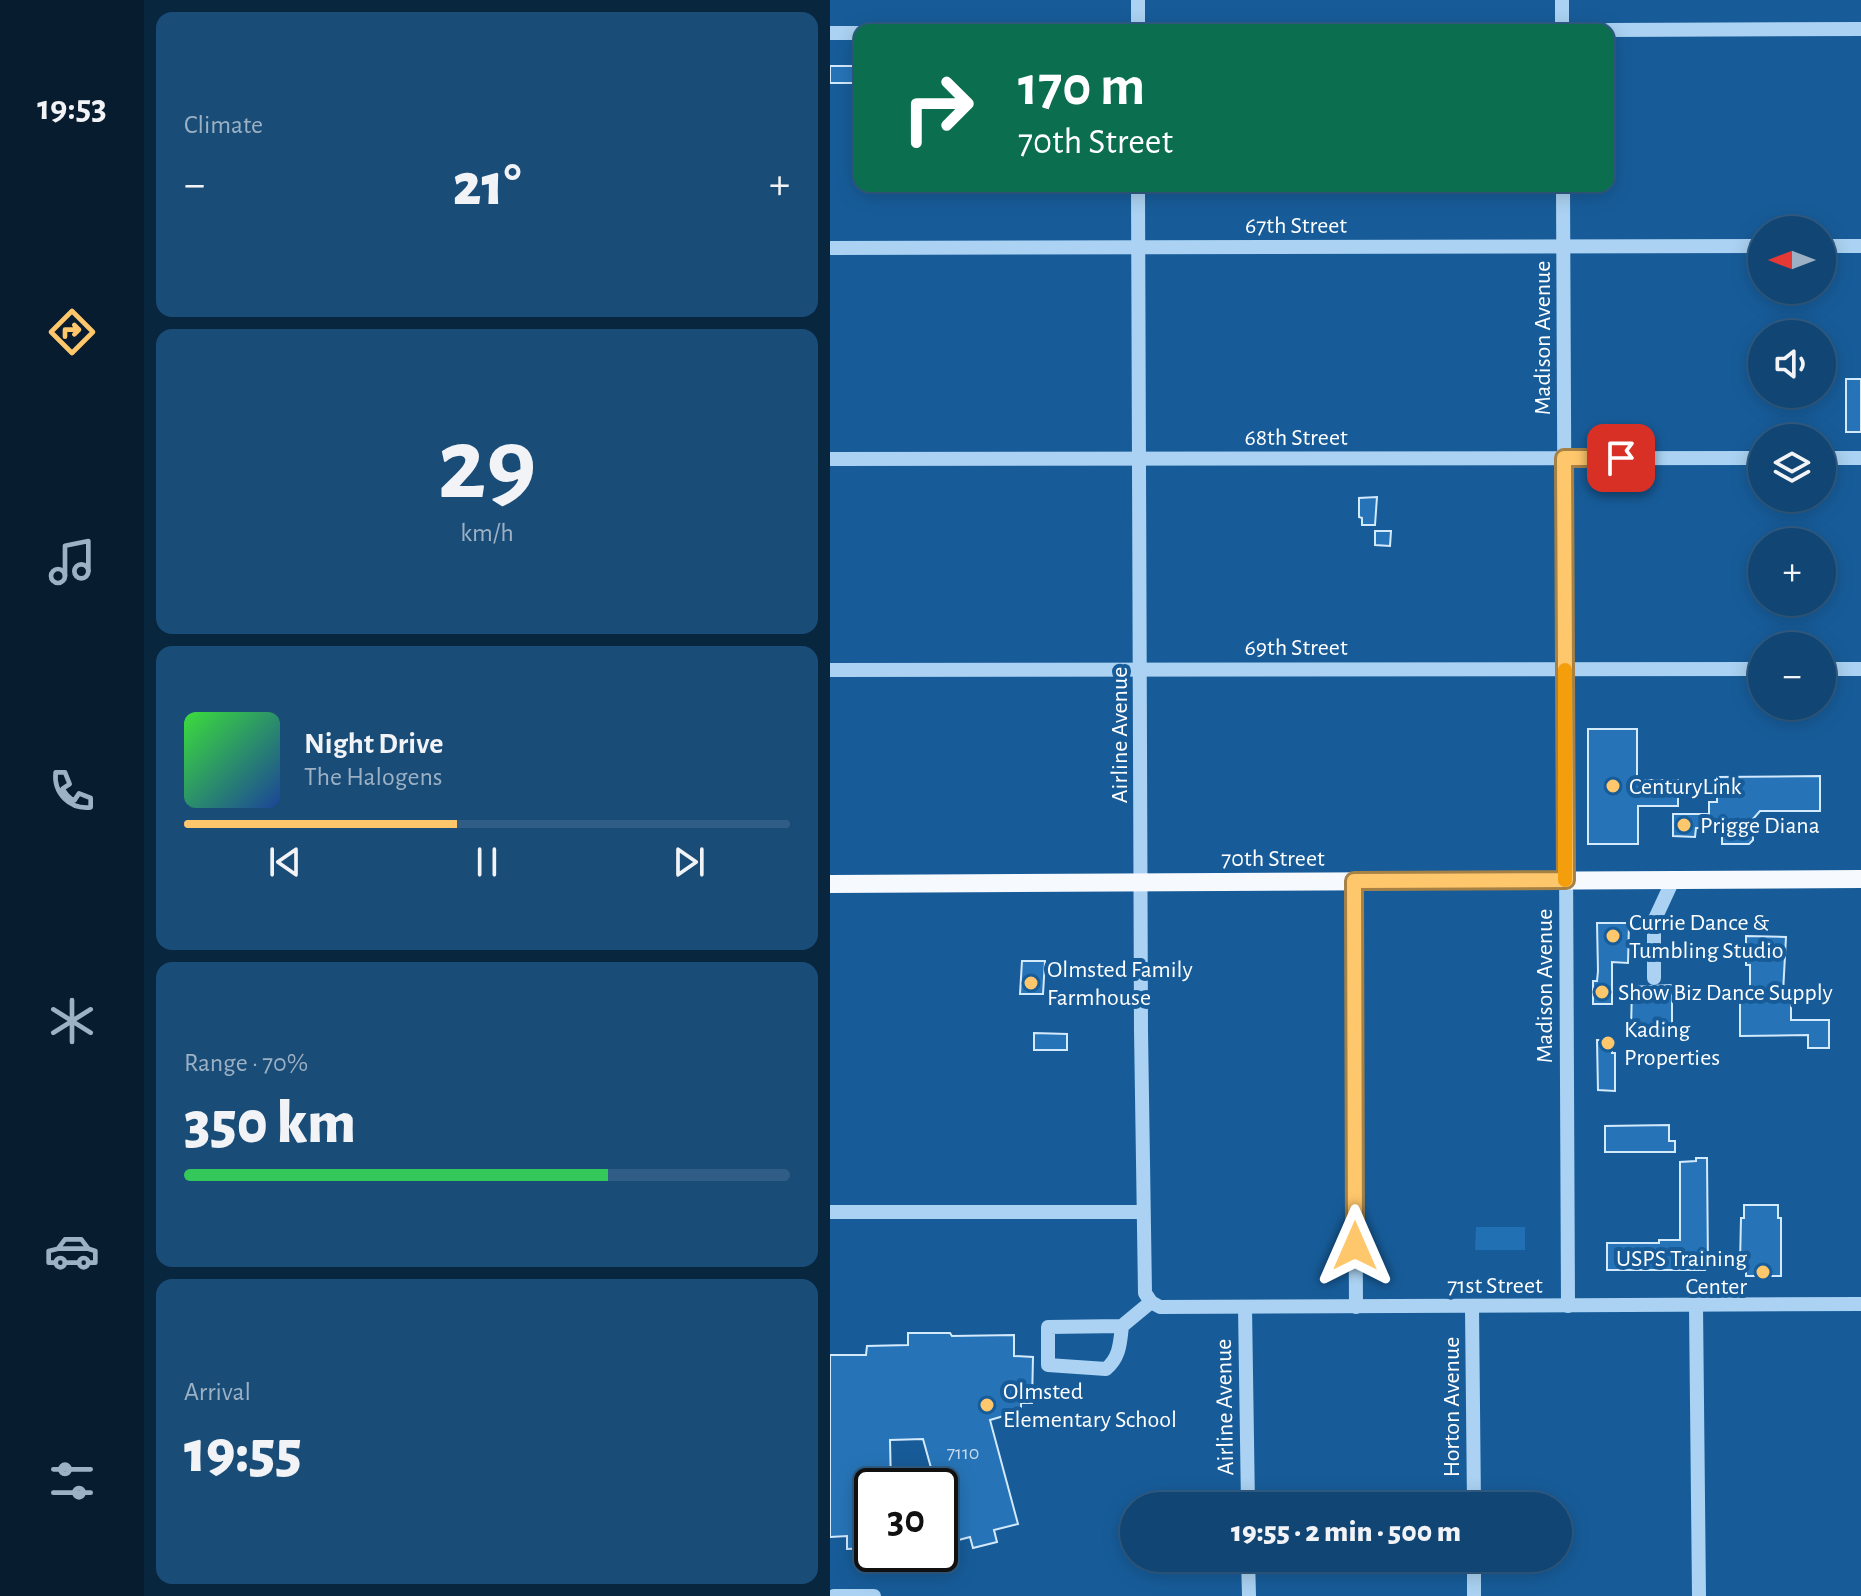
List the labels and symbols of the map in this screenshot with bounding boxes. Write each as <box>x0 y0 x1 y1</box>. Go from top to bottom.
street label: 67th Street <box>1245 214 1347 238</box>
north arrow <box>1748 216 1836 304</box>
street label: Madison Avenue <box>1531 261 1555 415</box>
pin <box>1587 424 1655 492</box>
street label: 68th Street <box>1244 426 1348 450</box>
street label: 69th Street <box>1244 636 1348 660</box>
street label: Airline Avenue <box>1108 667 1132 803</box>
place label: CenturyLink <box>1629 775 1742 799</box>
marker: CenturyLink <box>1604 777 1622 795</box>
place label: Prigge Diana <box>1700 814 1820 838</box>
marker: Prigge Diana <box>1675 816 1693 834</box>
street label: 70th Street <box>1221 847 1325 871</box>
street label: Madison Avenue <box>1533 909 1557 1063</box>
place label: Currie Dance & Tumbling Studio <box>1629 911 1784 963</box>
marker: Currie Dance & Tumbling Studio <box>1604 927 1622 945</box>
place label: Olmsted Family Farmhouse <box>1047 958 1193 1010</box>
marker: Olmsted Family Farmhouse <box>1022 974 1040 992</box>
place label: Show Biz Dance Supply <box>1618 981 1833 1005</box>
marker: Show Biz Dance Supply <box>1593 983 1611 1001</box>
place label: Kading Properties <box>1624 1018 1720 1070</box>
marker: Kading Properties <box>1599 1034 1617 1052</box>
position arrow <box>1313 1204 1397 1288</box>
place label: USPS Training Center <box>1616 1247 1747 1299</box>
marker: USPS Training Center <box>1754 1263 1772 1281</box>
street label: 71st Street <box>1447 1274 1543 1298</box>
street label: Horton Avenue <box>1440 1337 1464 1477</box>
street label: Airline Avenue <box>1212 1339 1238 1475</box>
place label: Olmsted Elementary School <box>1003 1380 1177 1432</box>
marker: Olmsted Elementary School <box>978 1396 996 1414</box>
house number: 7110 <box>947 1443 979 1463</box>
speed limit sign: 30 <box>854 1468 958 1572</box>

